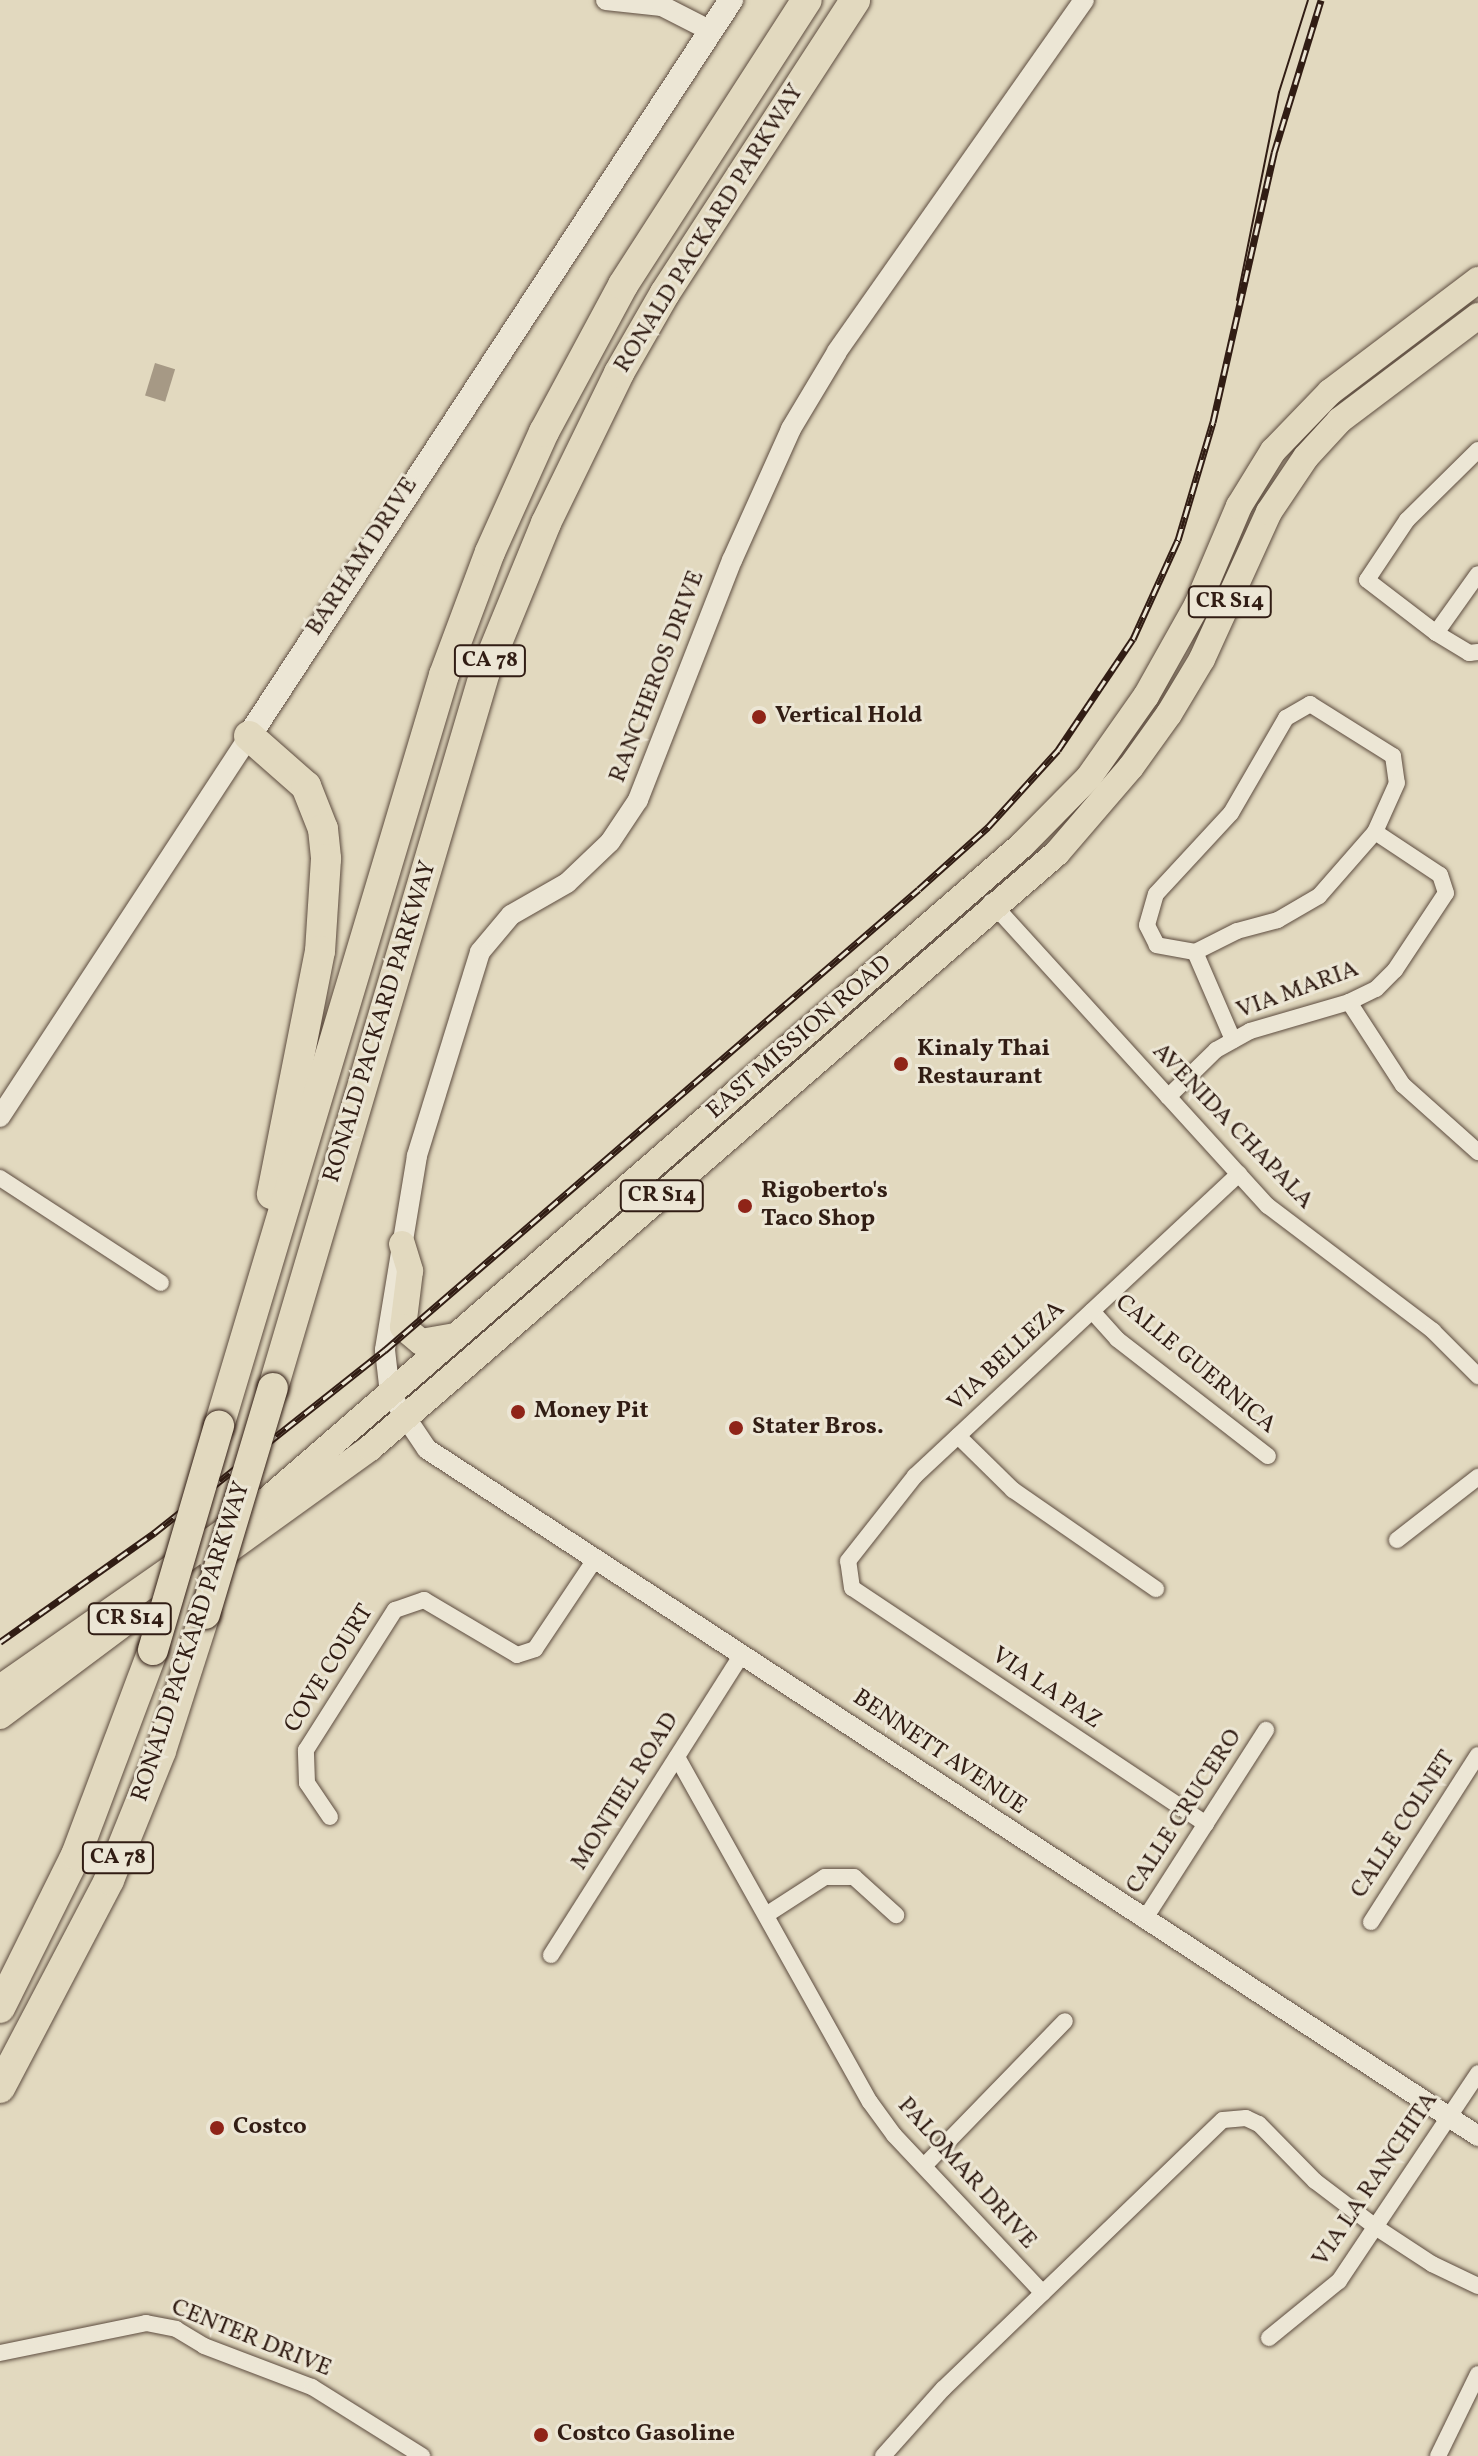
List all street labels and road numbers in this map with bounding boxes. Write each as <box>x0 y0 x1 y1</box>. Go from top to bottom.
street label: RONALD PACKARD PARKWAY <box>609 79 811 379</box>
street label: BARHAM DRIVE <box>301 472 425 642</box>
street label: RANCHEROS DRIVE <box>604 567 712 787</box>
road number: CR S14 <box>1186 584 1274 620</box>
road number: CA 78 <box>452 643 528 679</box>
street label: RONALD PACKARD PARKWAY <box>318 858 444 1186</box>
street label: EAST MISSION ROAD <box>701 950 899 1126</box>
street label: VIA MARIA <box>1233 956 1363 1026</box>
street label: AVENIDA CHAPALA <box>1145 1038 1319 1216</box>
road number: CR S14 <box>618 1178 706 1214</box>
street label: CALLE GUERNICA <box>1109 1289 1281 1441</box>
street label: VIA BELLEZA <box>943 1296 1071 1418</box>
street label: RONALD PACKARD PARKWAY <box>127 1478 257 1806</box>
street label: COVE COURT <box>279 1600 381 1738</box>
road number: CR S14 <box>86 1601 174 1637</box>
street label: VIA LA PAZ <box>985 1642 1107 1736</box>
street label: BENNETT AVENUE <box>846 1684 1032 1822</box>
street label: MONTIEL ROAD <box>566 1708 686 1876</box>
street label: CALLE CRUCERO <box>1121 1724 1249 1900</box>
street label: CALLE COLNET <box>1346 1746 1462 1904</box>
road number: CA 78 <box>80 1840 156 1876</box>
street label: VIA LA RANCHITA <box>1307 2087 1445 2273</box>
street label: PALOMAR DRIVE <box>890 2092 1042 2256</box>
street label: CENTER DRIVE <box>167 2294 335 2384</box>

